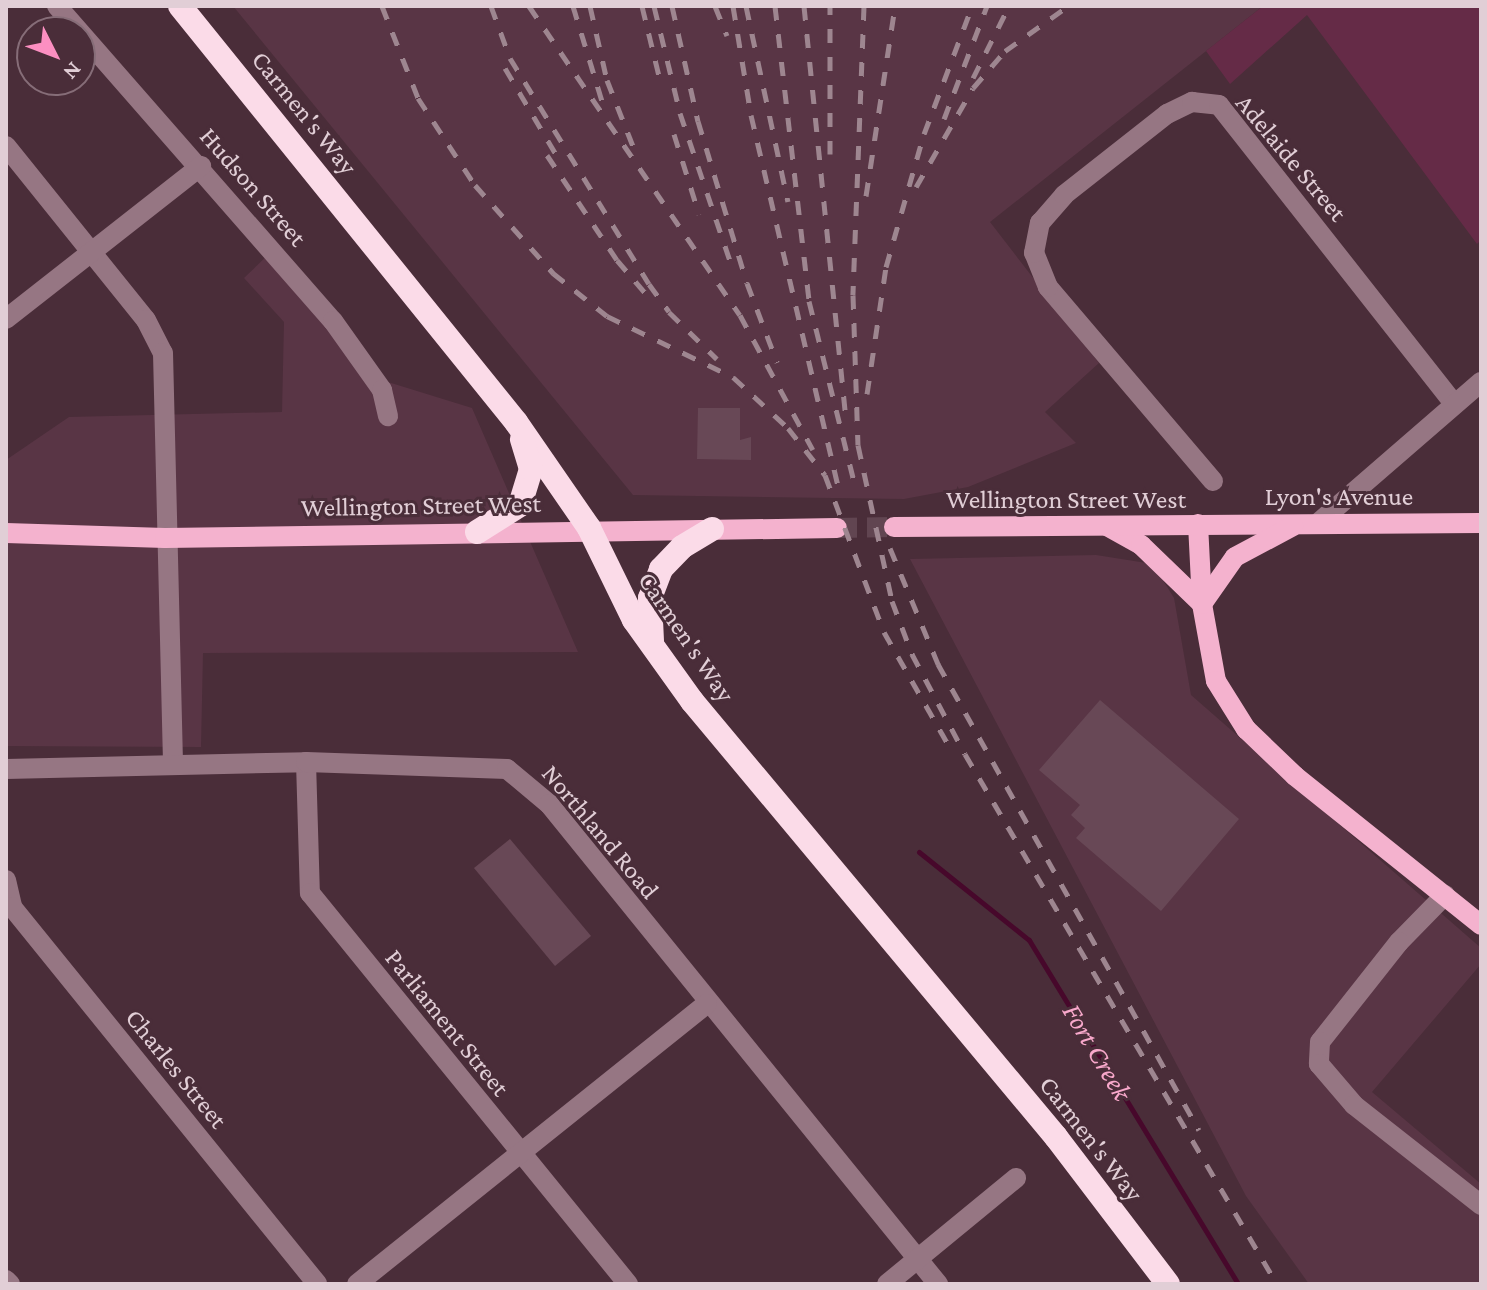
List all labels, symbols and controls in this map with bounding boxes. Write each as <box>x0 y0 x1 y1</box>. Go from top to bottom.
north arrow <box>16 16 96 96</box>
street label: Carmen's Way <box>245 45 363 181</box>
text: N <box>58 57 87 85</box>
street label: Adelaide Street <box>1229 88 1353 228</box>
street label: Hudson Street <box>193 121 313 253</box>
street label: Lyon's Avenue <box>1265 481 1413 513</box>
street label: Wellington Street West <box>946 484 1186 516</box>
street label: Wellington Street West <box>301 488 541 524</box>
street label: Carmen's Way <box>631 566 741 708</box>
street label: Northland Road <box>535 758 665 906</box>
street label: Parliament Street <box>378 943 516 1103</box>
water label: Fort Creek <box>1055 997 1139 1107</box>
street label: Charles Street <box>118 1003 234 1135</box>
street label: Carmen's Way <box>1032 1070 1150 1208</box>

